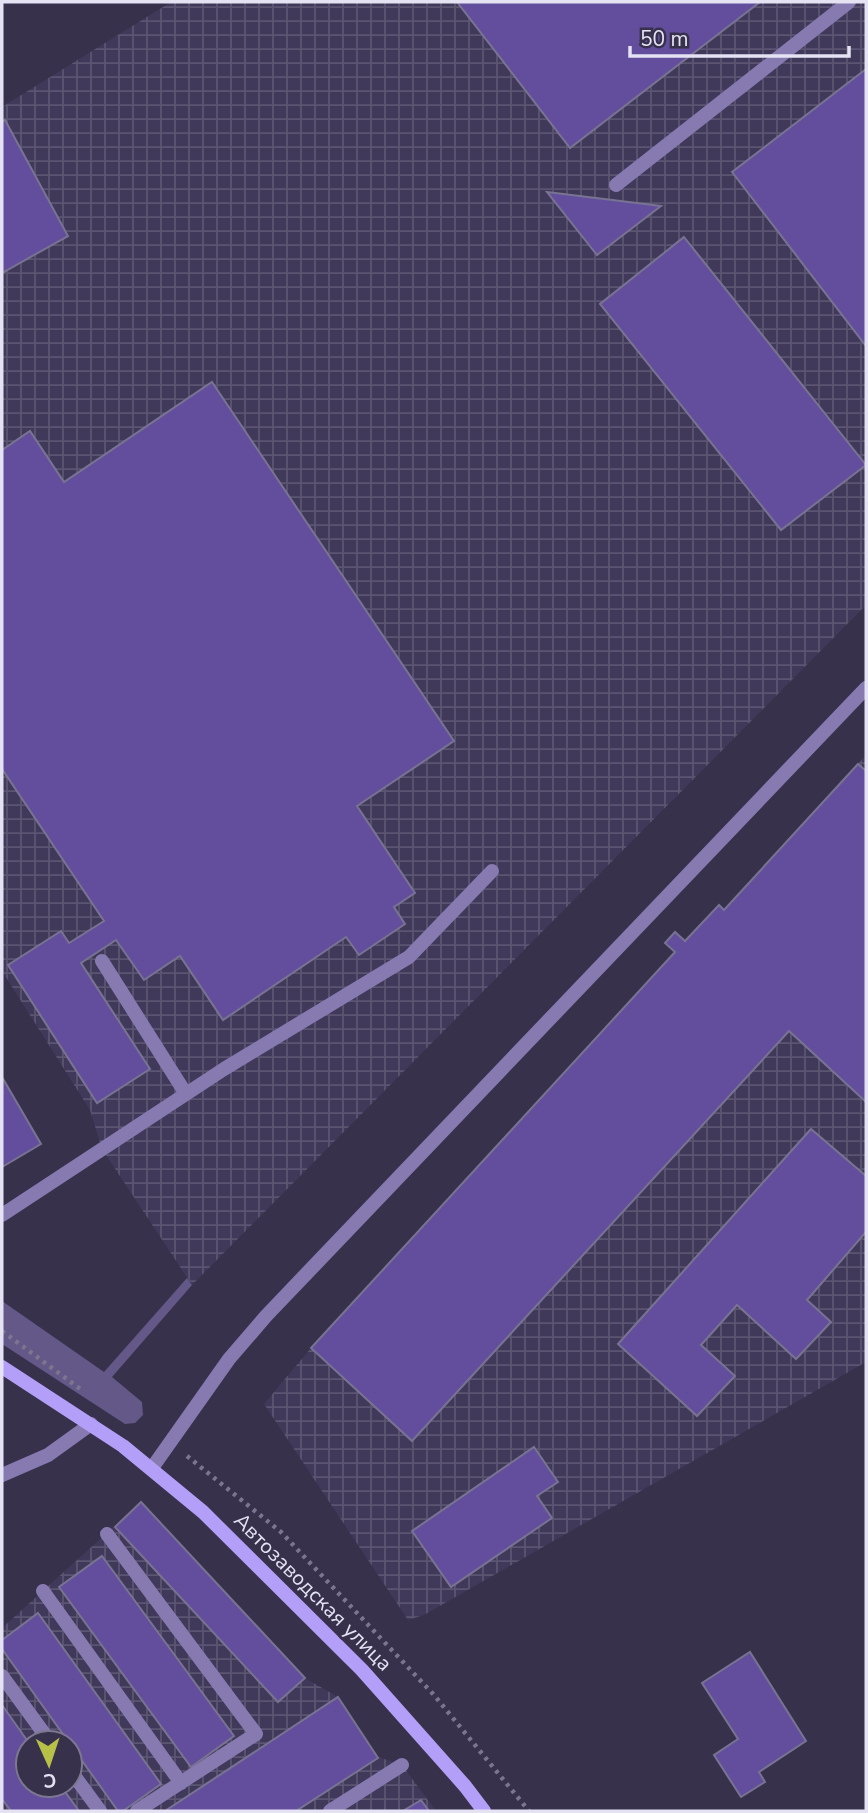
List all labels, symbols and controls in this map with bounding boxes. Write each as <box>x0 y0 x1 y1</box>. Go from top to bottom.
scale bar <box>630 14 849 58</box>
text: 50 m <box>640 25 689 53</box>
street label: Автозаводская улица <box>228 1507 398 1677</box>
north arrow <box>14 1729 84 1799</box>
text: С <box>43 1767 57 1793</box>

